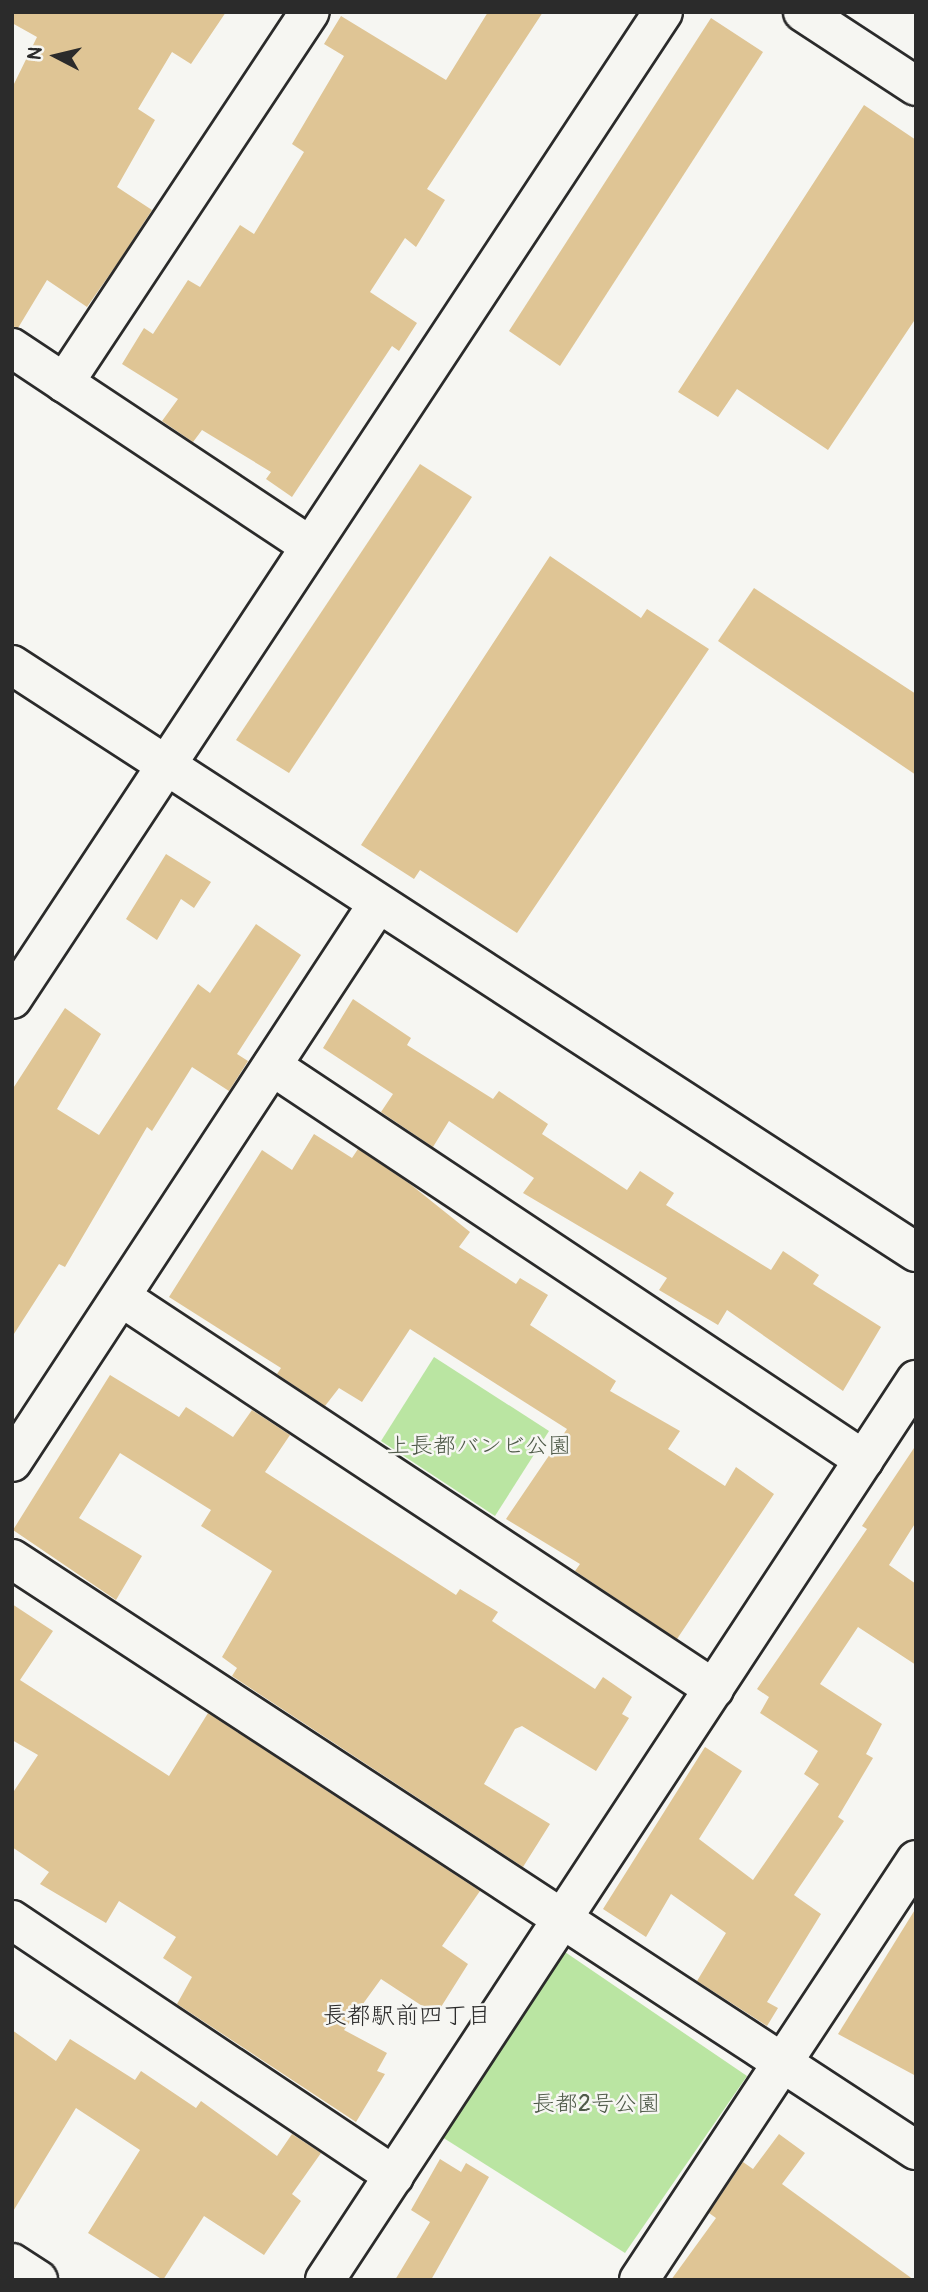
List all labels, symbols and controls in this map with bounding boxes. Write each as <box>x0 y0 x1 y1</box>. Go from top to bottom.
north arrow <box>21 21 91 91</box>
text: N <box>22 46 48 61</box>
park label: 上長都バンビ公園 <box>387 1432 571 1460</box>
district label: 長都駅前四丁目 <box>323 2002 491 2030</box>
park label: 長都2号公園 <box>532 2090 660 2118</box>

